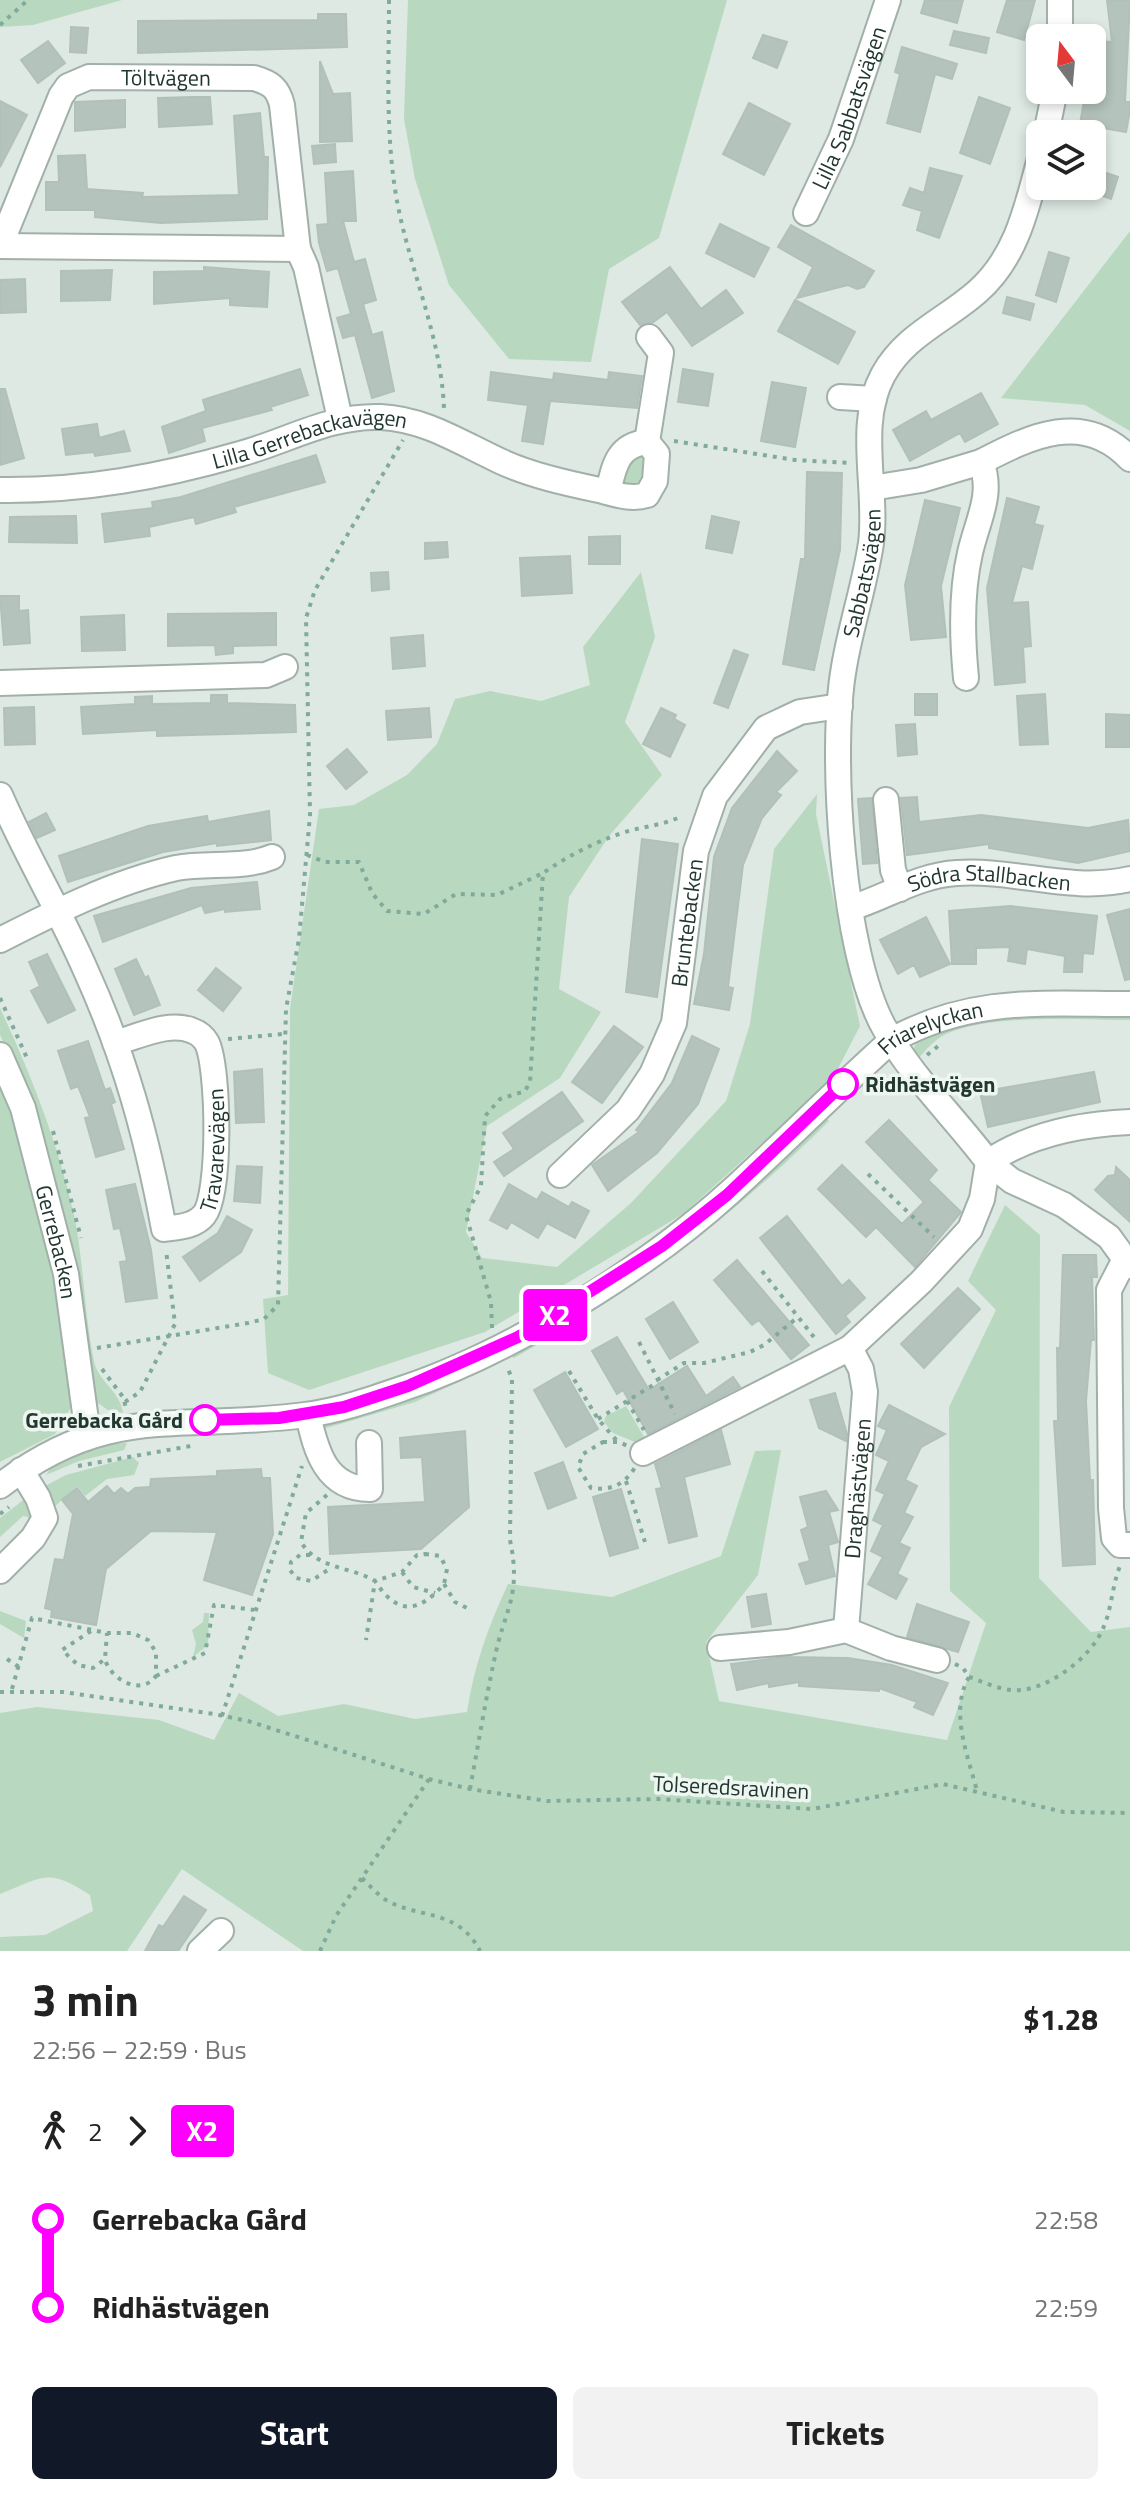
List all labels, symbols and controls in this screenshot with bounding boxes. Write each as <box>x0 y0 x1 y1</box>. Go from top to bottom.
street label: Lilla Sabbatsvägen <box>803 22 895 195</box>
north arrow <box>1026 24 1106 104</box>
map controls <box>1026 24 1106 200</box>
street label: Töltvägen <box>121 60 211 95</box>
button: layers <box>1026 120 1106 200</box>
street label: Lilla Gerrebackavägen <box>208 400 411 478</box>
street label: Sabbatsvägen <box>833 508 890 641</box>
street label: Södra Stallbacken <box>902 856 1072 901</box>
street label: Bruntebacken <box>662 857 712 989</box>
street label: Friarelyckan <box>869 992 986 1063</box>
place label: Ridhästvägen <box>865 1067 995 1101</box>
marker: Ridhästvägen <box>828 1069 858 1099</box>
street label: Travarevägen <box>191 1087 233 1217</box>
street label: Gerrebacken <box>27 1181 86 1301</box>
line badge: X2 <box>519 1289 591 1341</box>
text: X2 <box>539 1293 571 1336</box>
place label: Gerrebacka Gård <box>25 1403 183 1437</box>
marker: Gerrebacka Gård <box>190 1405 220 1435</box>
street label: Draghästvägen <box>835 1417 880 1560</box>
street label: Tolseredsravinen <box>652 1766 810 1808</box>
text: 3 min <box>32 1966 139 2033</box>
text: $1.28 <box>1023 1996 1098 2042</box>
text: 22:56 – 22:59 · Bus <box>32 2030 247 2069</box>
icon: walk <box>32 2109 76 2153</box>
icon: forward <box>115 2109 159 2153</box>
text: X2 <box>187 2109 218 2152</box>
text: 2 <box>88 2112 103 2151</box>
text: Gerrebacka Gård <box>92 2196 307 2242</box>
text: 22:58 <box>1034 2200 1098 2239</box>
text: Ridhästvägen <box>92 2284 270 2330</box>
text: 22:59 <box>1034 2288 1098 2327</box>
button: Start <box>32 2387 557 2479</box>
button: Tickets <box>573 2387 1098 2479</box>

